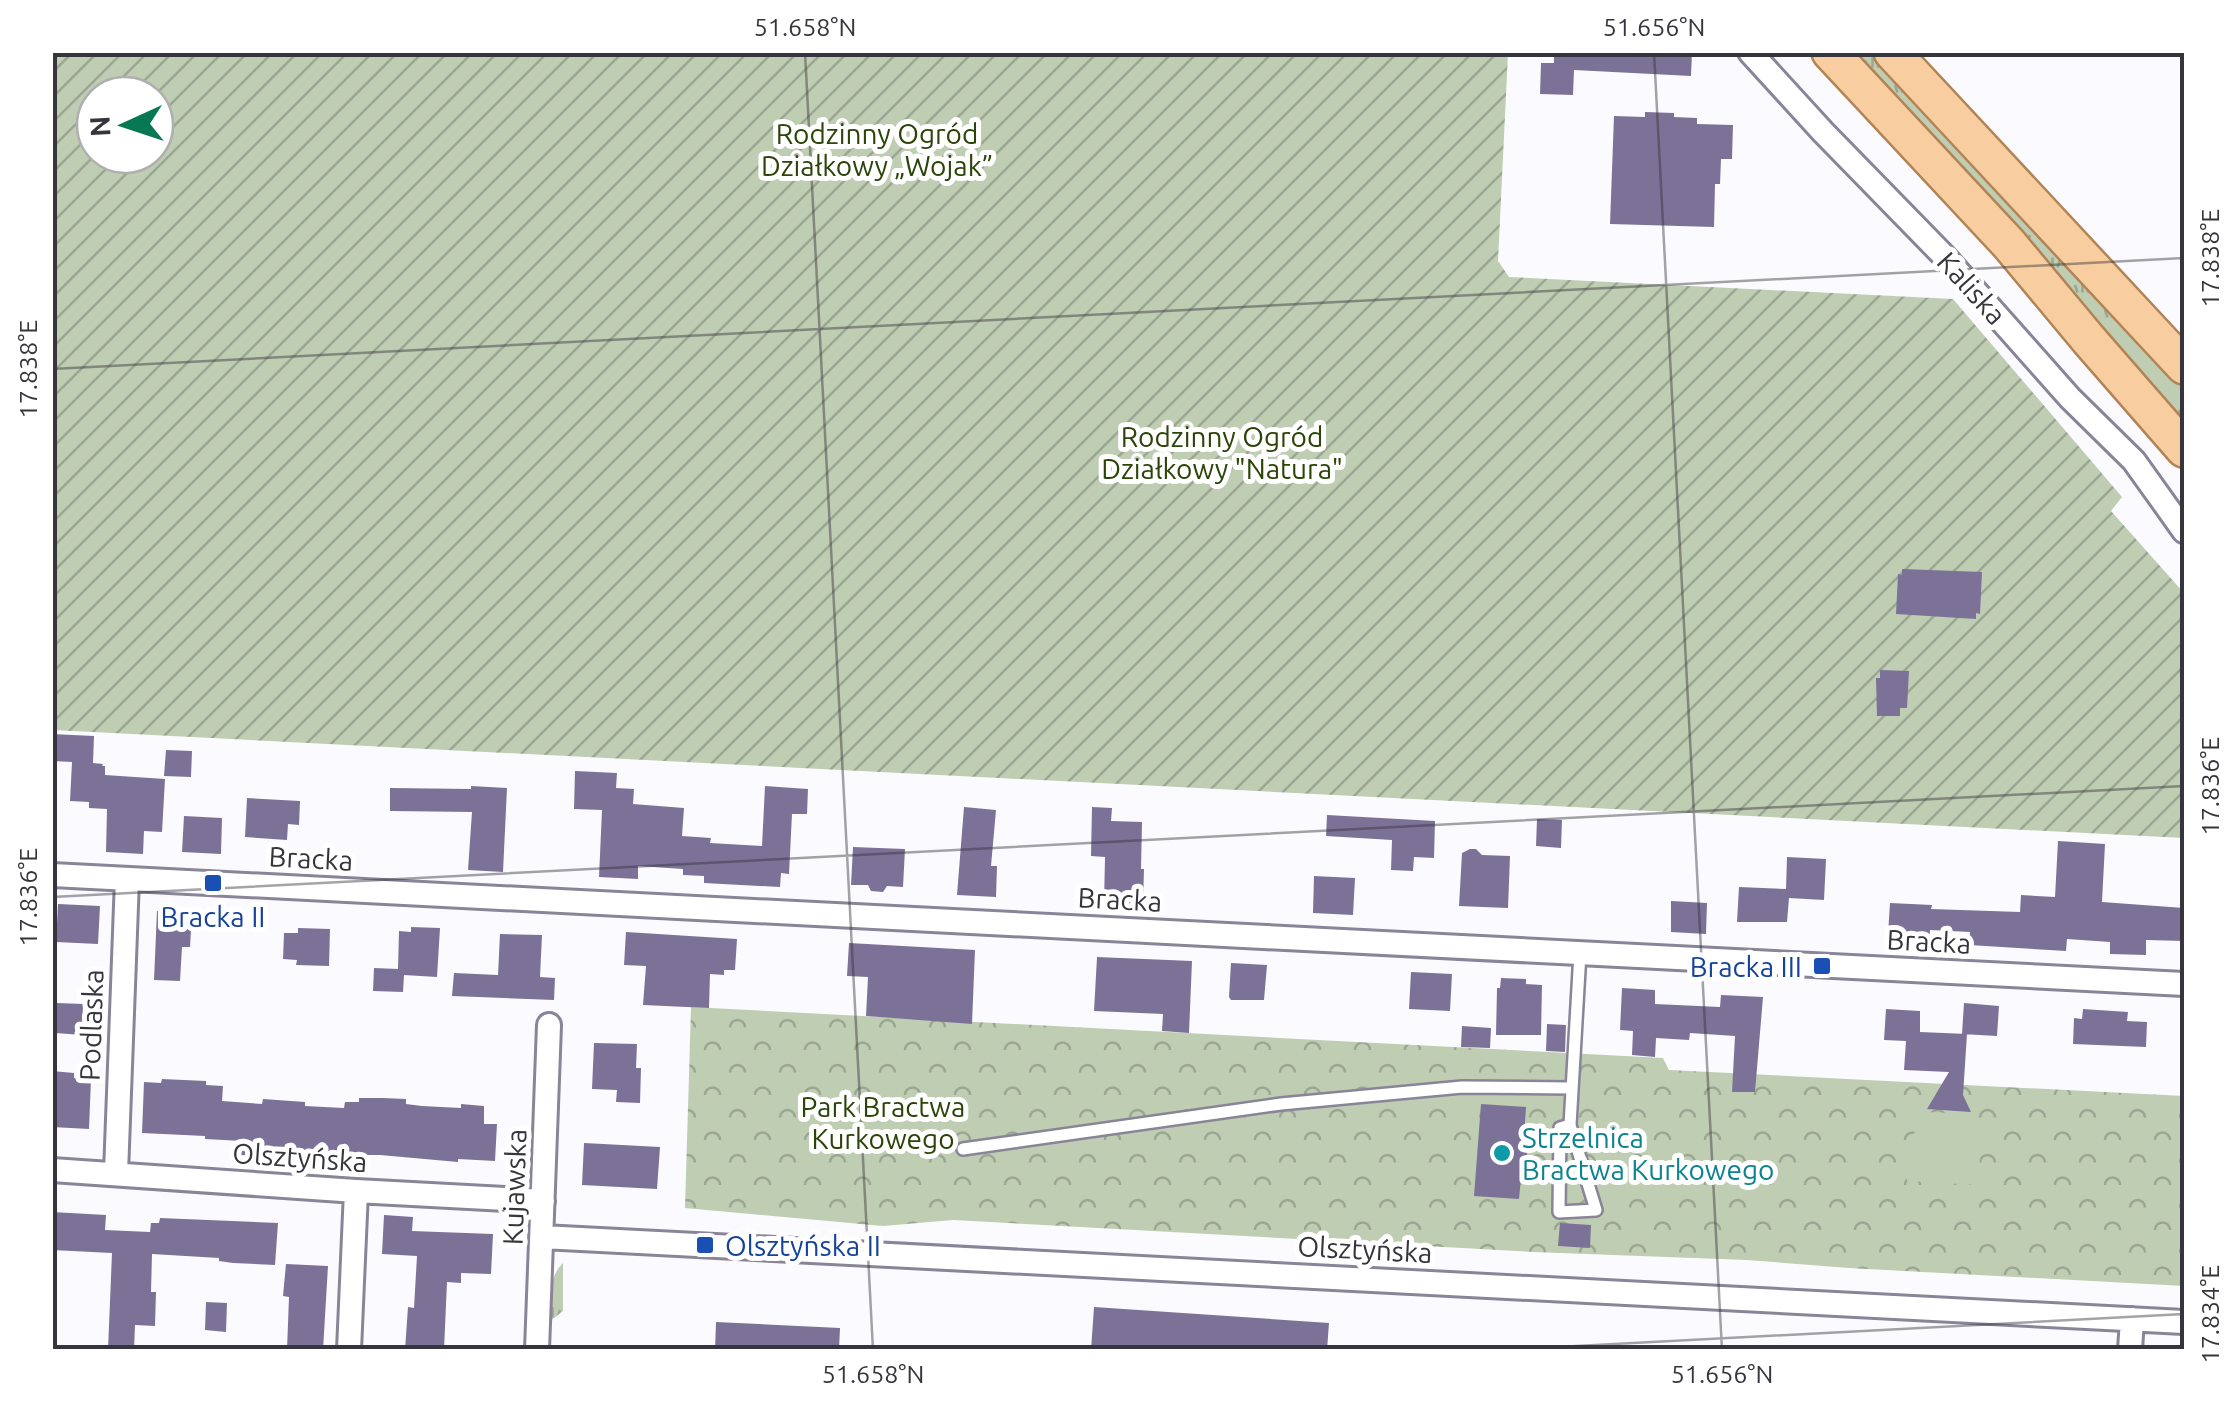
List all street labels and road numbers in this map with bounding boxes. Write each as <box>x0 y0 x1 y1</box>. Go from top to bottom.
street label: Kaliska <box>1932 246 2012 330</box>
street label: Bracka <box>268 840 354 876</box>
street label: Bracka <box>1077 881 1163 917</box>
street label: Bracka <box>1886 923 1972 959</box>
street label: Podlaska <box>74 969 108 1081</box>
street label: Kujawska <box>496 1128 532 1246</box>
street label: Olsztyńska <box>231 1137 369 1177</box>
street label: Olsztyńska <box>1297 1230 1433 1268</box>

